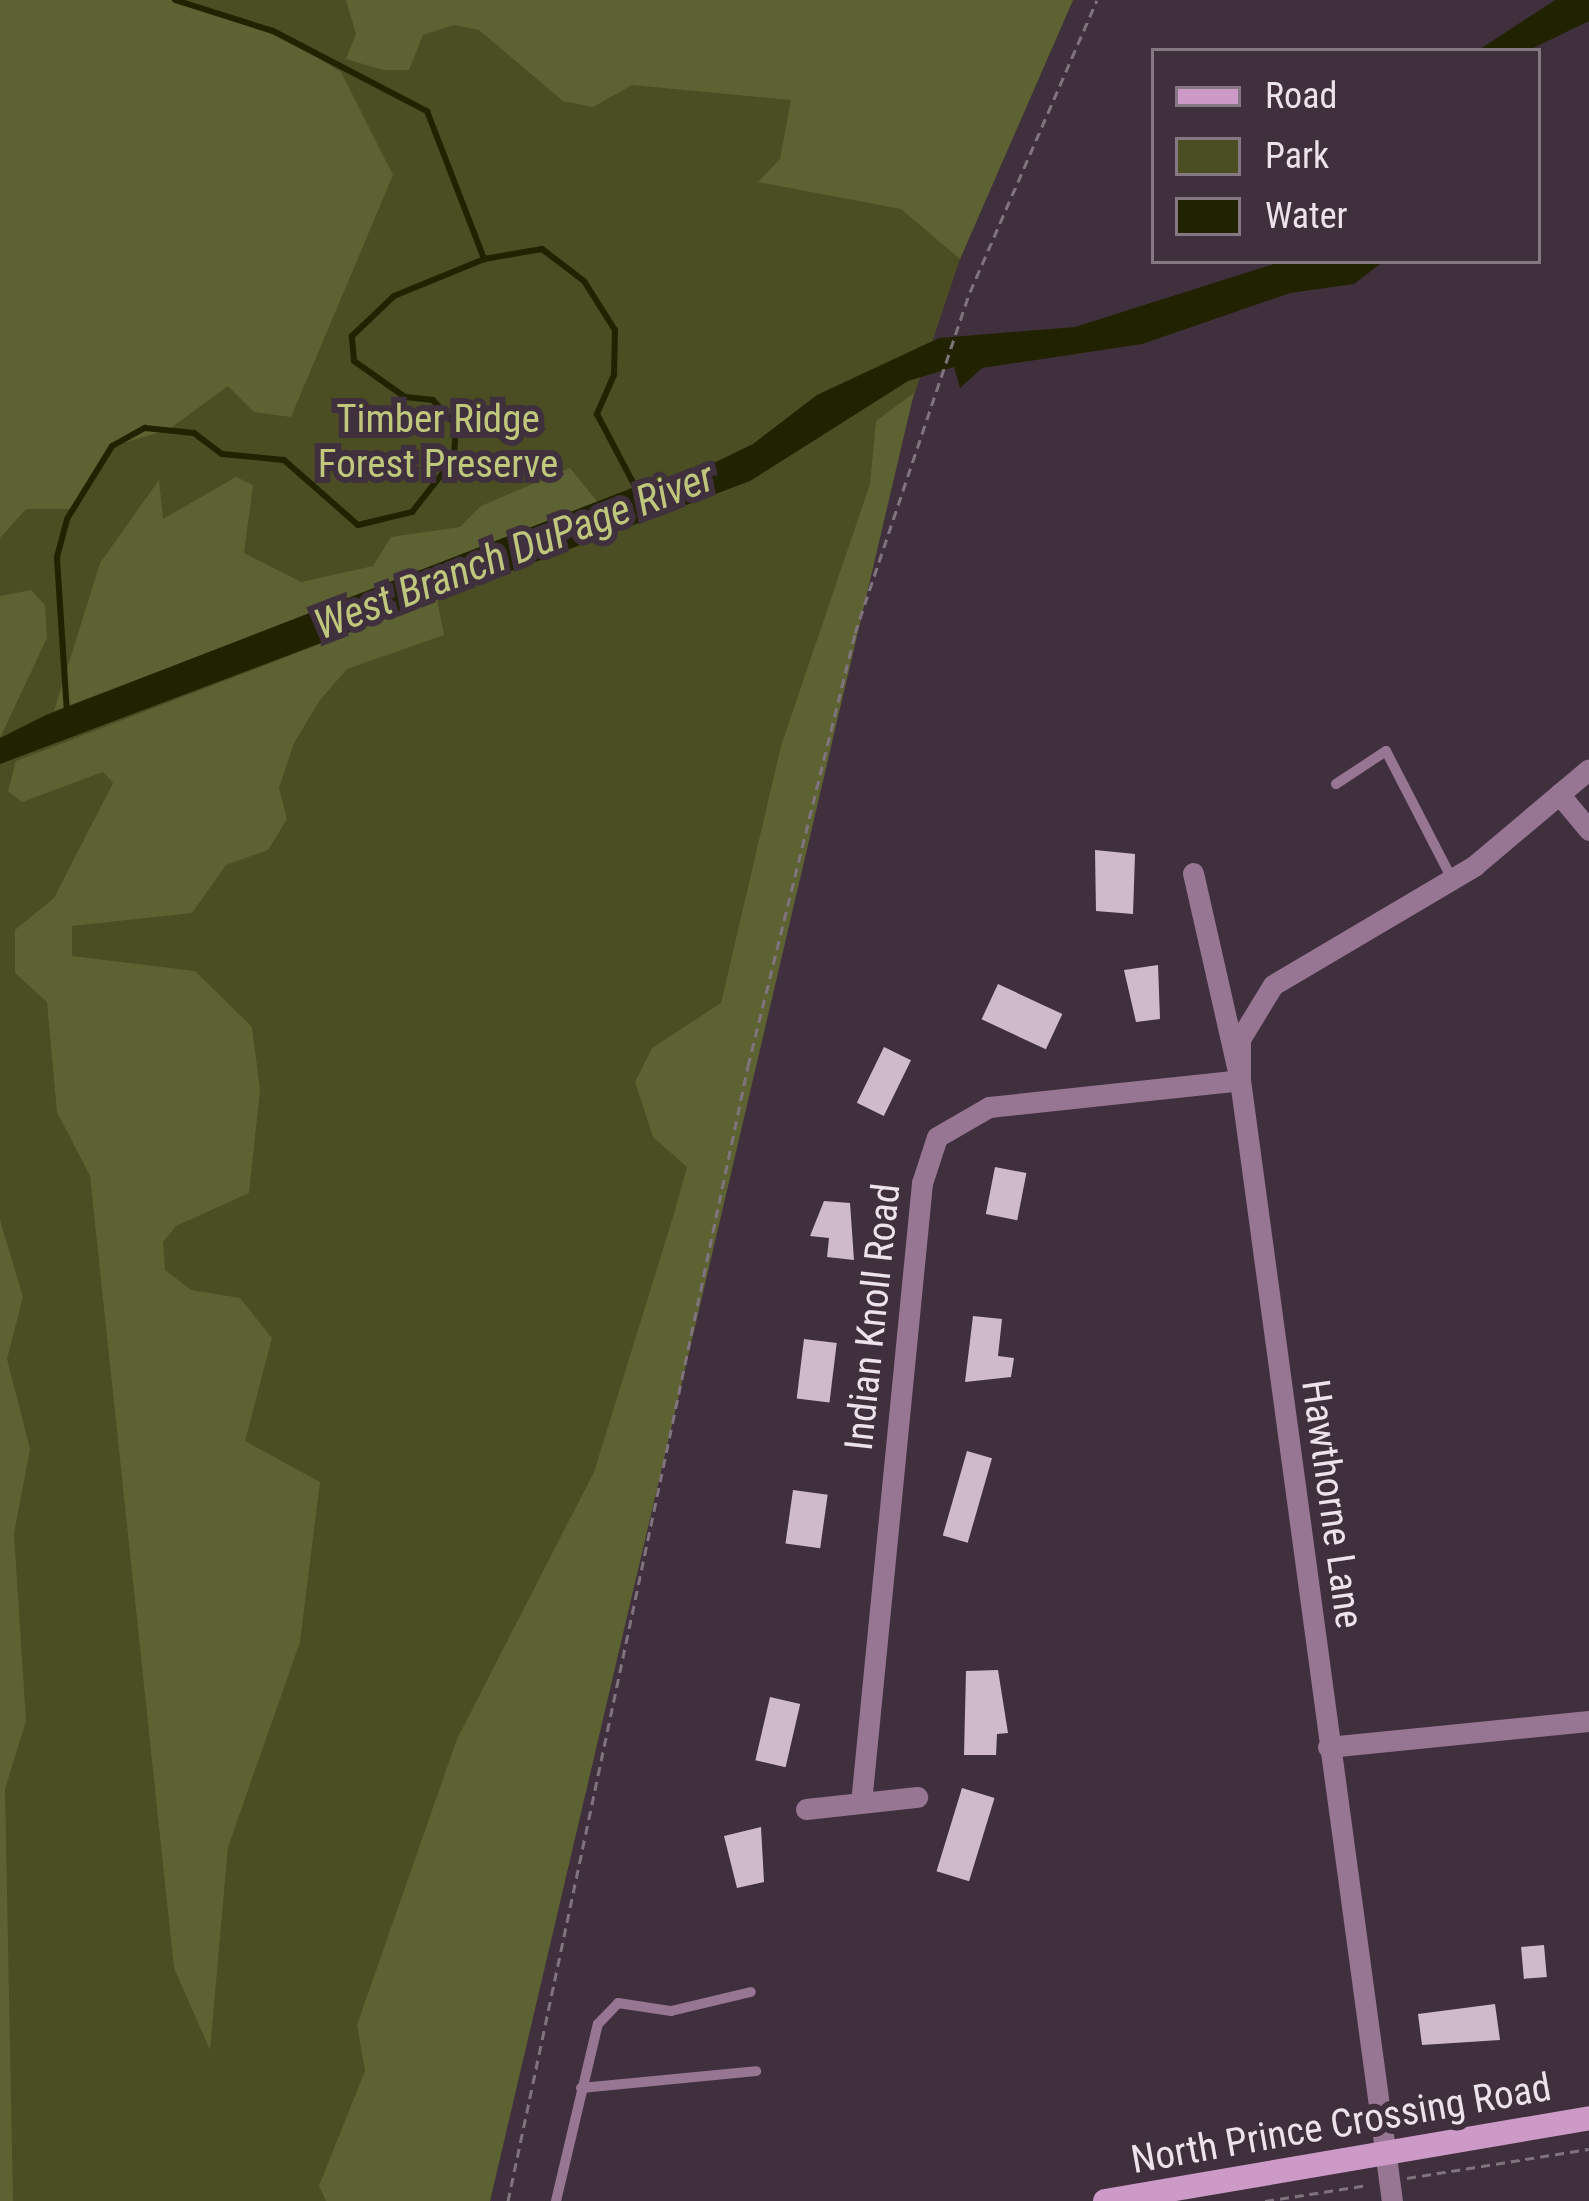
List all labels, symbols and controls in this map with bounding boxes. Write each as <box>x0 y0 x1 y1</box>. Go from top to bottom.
legend <box>1151 48 1541 264</box>
text: Road <box>1265 75 1337 117</box>
text: Park <box>1265 135 1329 177</box>
text: Water <box>1265 195 1348 237</box>
park label: Timber Ridge Forest Preserve <box>318 397 558 488</box>
water label: West Branch DuPage River <box>307 451 721 651</box>
street label: Indian Knoll Road <box>836 1181 910 1453</box>
street label: Hawthorne Lane <box>1291 1377 1373 1631</box>
street label: North Prince Crossing Road <box>1127 2064 1555 2184</box>

